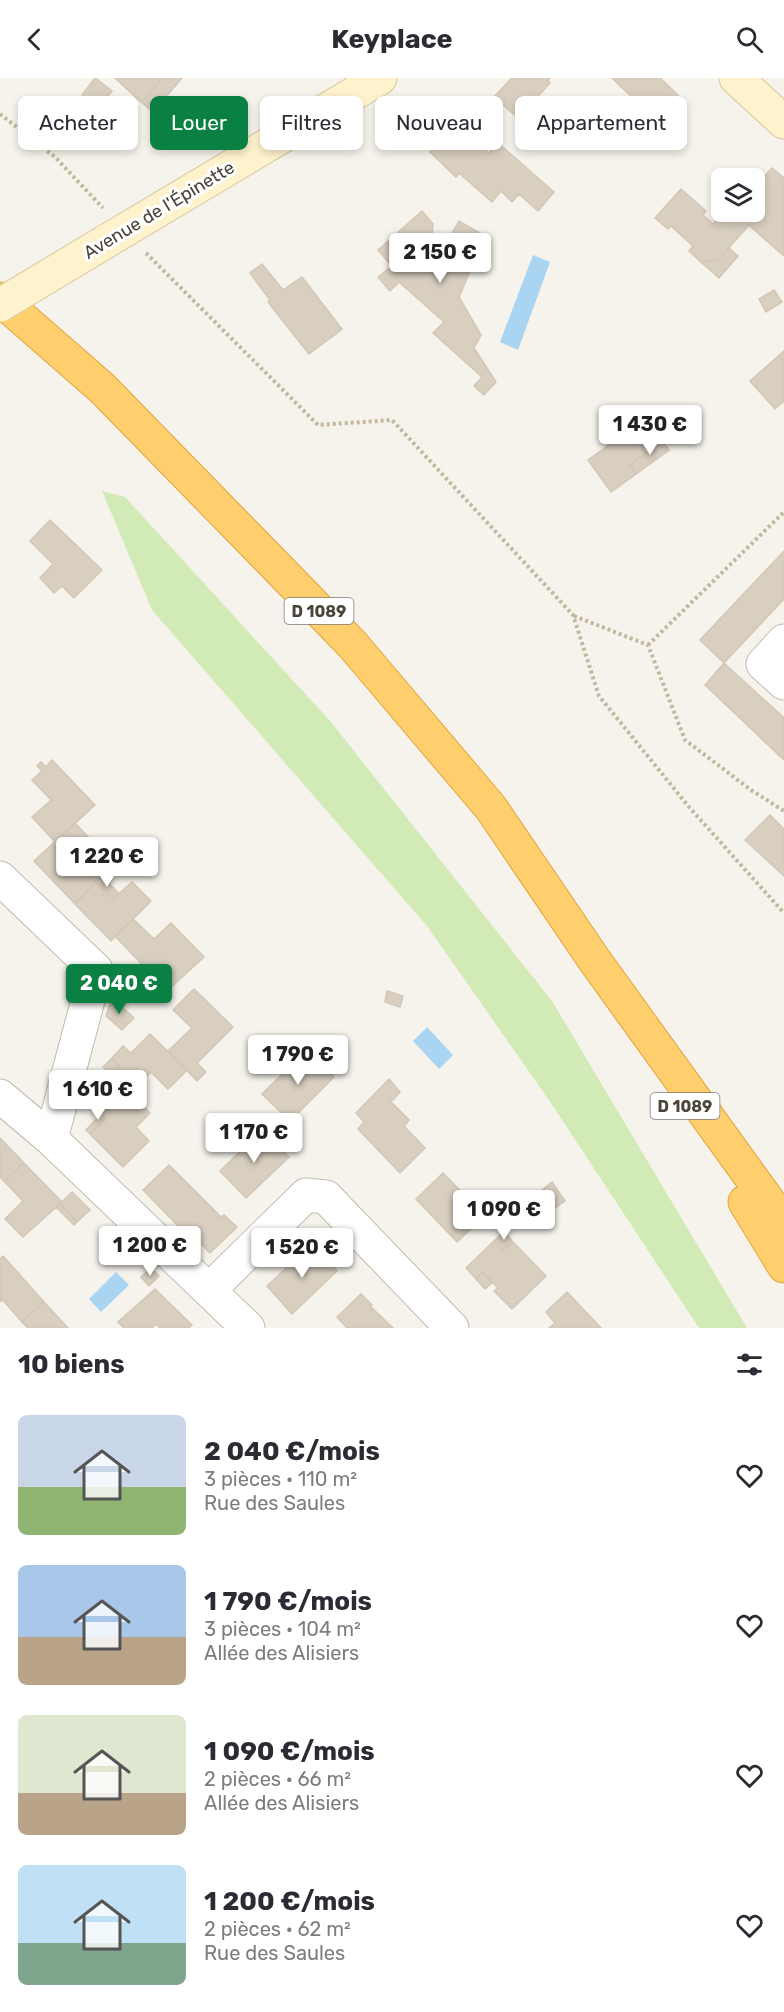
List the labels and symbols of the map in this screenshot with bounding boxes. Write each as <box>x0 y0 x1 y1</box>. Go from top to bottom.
street label: Avenue de l'Épinette <box>80 156 238 264</box>
pin: 2 150 € <box>385 233 495 284</box>
pin: 1 430 € <box>595 405 705 456</box>
road number: D 1089 <box>284 598 354 624</box>
pin: 1 220 € <box>52 837 162 888</box>
pin: 2 040 € <box>64 964 174 1015</box>
pin: 1 790 € <box>243 1035 353 1086</box>
pin: 1 610 € <box>43 1070 153 1121</box>
road number: D 1089 <box>650 1093 720 1119</box>
pin: 1 170 € <box>199 1113 309 1164</box>
pin: 1 090 € <box>449 1190 559 1241</box>
pin: 1 200 € <box>95 1226 205 1277</box>
pin: 1 520 € <box>247 1228 357 1279</box>

